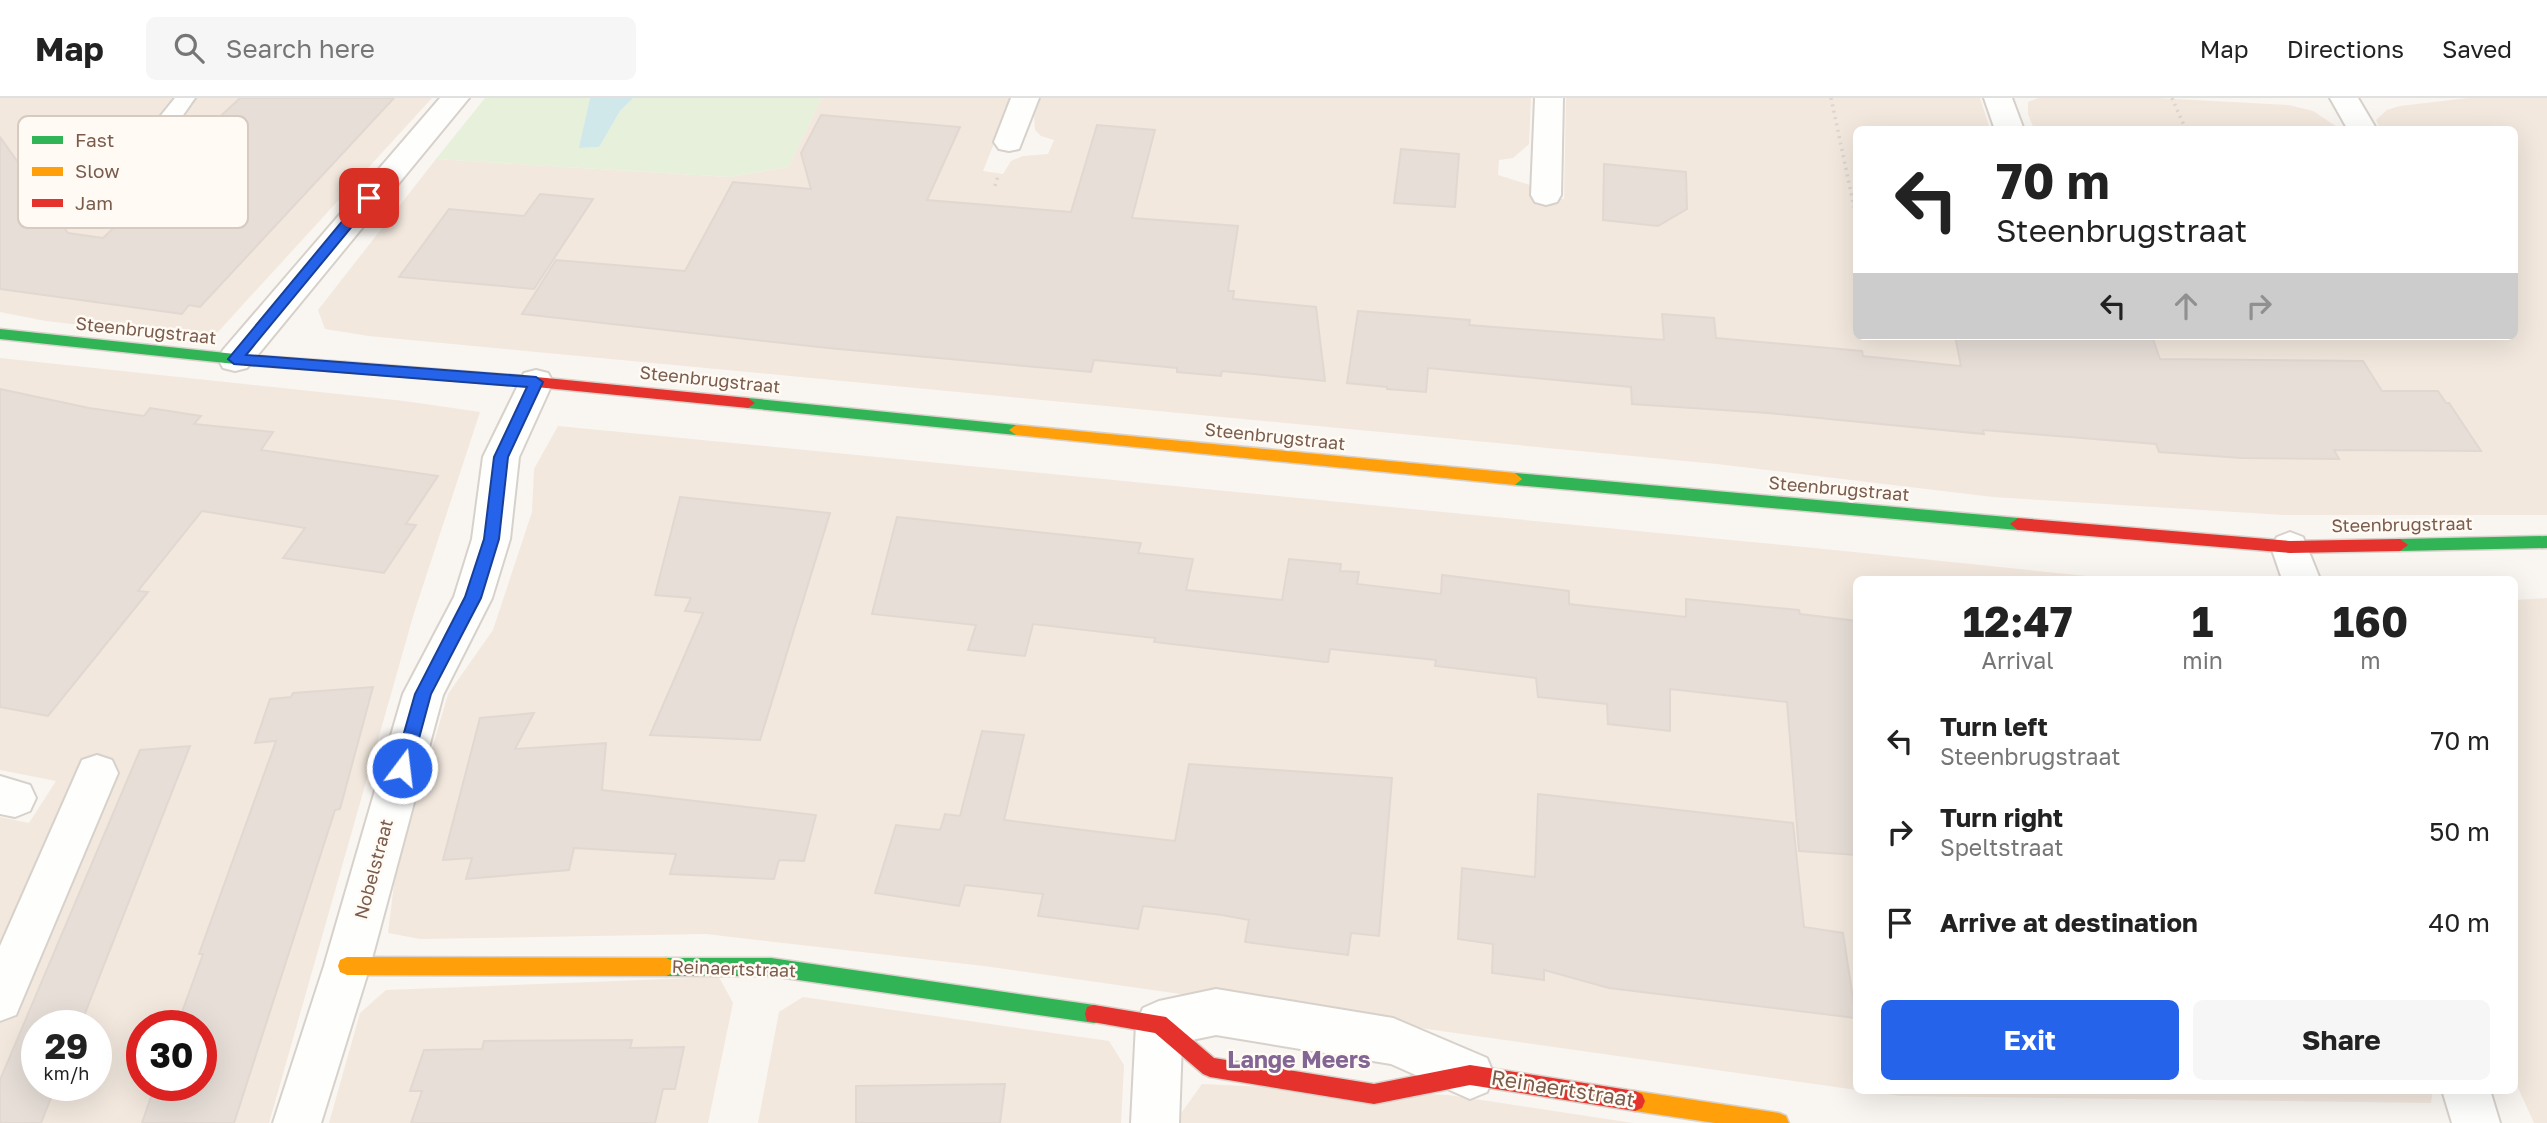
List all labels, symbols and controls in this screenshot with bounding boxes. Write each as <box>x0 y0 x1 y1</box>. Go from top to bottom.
search box <box>146 17 636 80</box>
text: Map <box>35 29 104 68</box>
icon: search <box>170 29 208 67</box>
text: Search here <box>226 33 375 64</box>
text: Map <box>2200 34 2249 63</box>
text: Directions <box>2287 34 2404 63</box>
text: Saved <box>2442 34 2512 63</box>
legend <box>18 116 248 228</box>
text: Fast <box>75 128 114 151</box>
text: 70 m <box>1996 151 2110 210</box>
icon: left <box>1881 154 1972 245</box>
text: Slow <box>75 159 120 182</box>
pin <box>339 168 399 228</box>
icon: arrive <box>350 179 388 217</box>
text: Jam <box>75 191 113 214</box>
text: Steenbrugstraat <box>1996 211 2247 249</box>
icon: left <box>2094 287 2132 325</box>
icon: ahead <box>2167 287 2205 325</box>
icon: right <box>2240 287 2278 325</box>
street label: Steenbrugstraat <box>75 312 218 348</box>
street label: Steenbrugstraat <box>639 361 782 397</box>
street label: Steenbrugstraat <box>1204 418 1347 454</box>
street label: Steenbrugstraat <box>1768 471 1910 505</box>
street label: Steenbrugstraat <box>2331 512 2473 536</box>
text: 12:47 <box>1963 596 2073 646</box>
text: 1 <box>2192 596 2213 646</box>
text: 160 <box>2333 596 2408 646</box>
text: Arrival <box>1982 646 2054 674</box>
text: min <box>2182 646 2223 674</box>
text: m <box>2360 646 2381 674</box>
text: Turn left <box>1940 711 2048 742</box>
icon: left <box>1881 722 1919 760</box>
text: 70 m <box>2431 725 2490 756</box>
position arrow <box>365 731 439 805</box>
text: Steenbrugstraat <box>1940 742 2121 770</box>
text: Turn right <box>1940 802 2063 833</box>
icon: right <box>1881 813 1919 851</box>
street label: Nobelstraat <box>349 816 397 921</box>
text: 50 m <box>2429 816 2490 847</box>
text: Speltstraat <box>1940 833 2063 861</box>
icon: arrive <box>1881 904 1919 942</box>
text: Arrive at destination <box>1940 907 2198 938</box>
text: 40 m <box>2429 907 2490 938</box>
street label: Reinaertstraat <box>671 955 797 981</box>
button: Exit <box>1881 1000 2179 1080</box>
button: Share <box>2193 1000 2490 1080</box>
speed limit sign: 30 <box>126 1010 217 1101</box>
text: 29 <box>45 1025 88 1067</box>
district label: Lange Meers <box>1227 1045 1371 1073</box>
text: km/h <box>44 1062 89 1084</box>
street label: Reinaertstraat <box>1489 1064 1637 1112</box>

